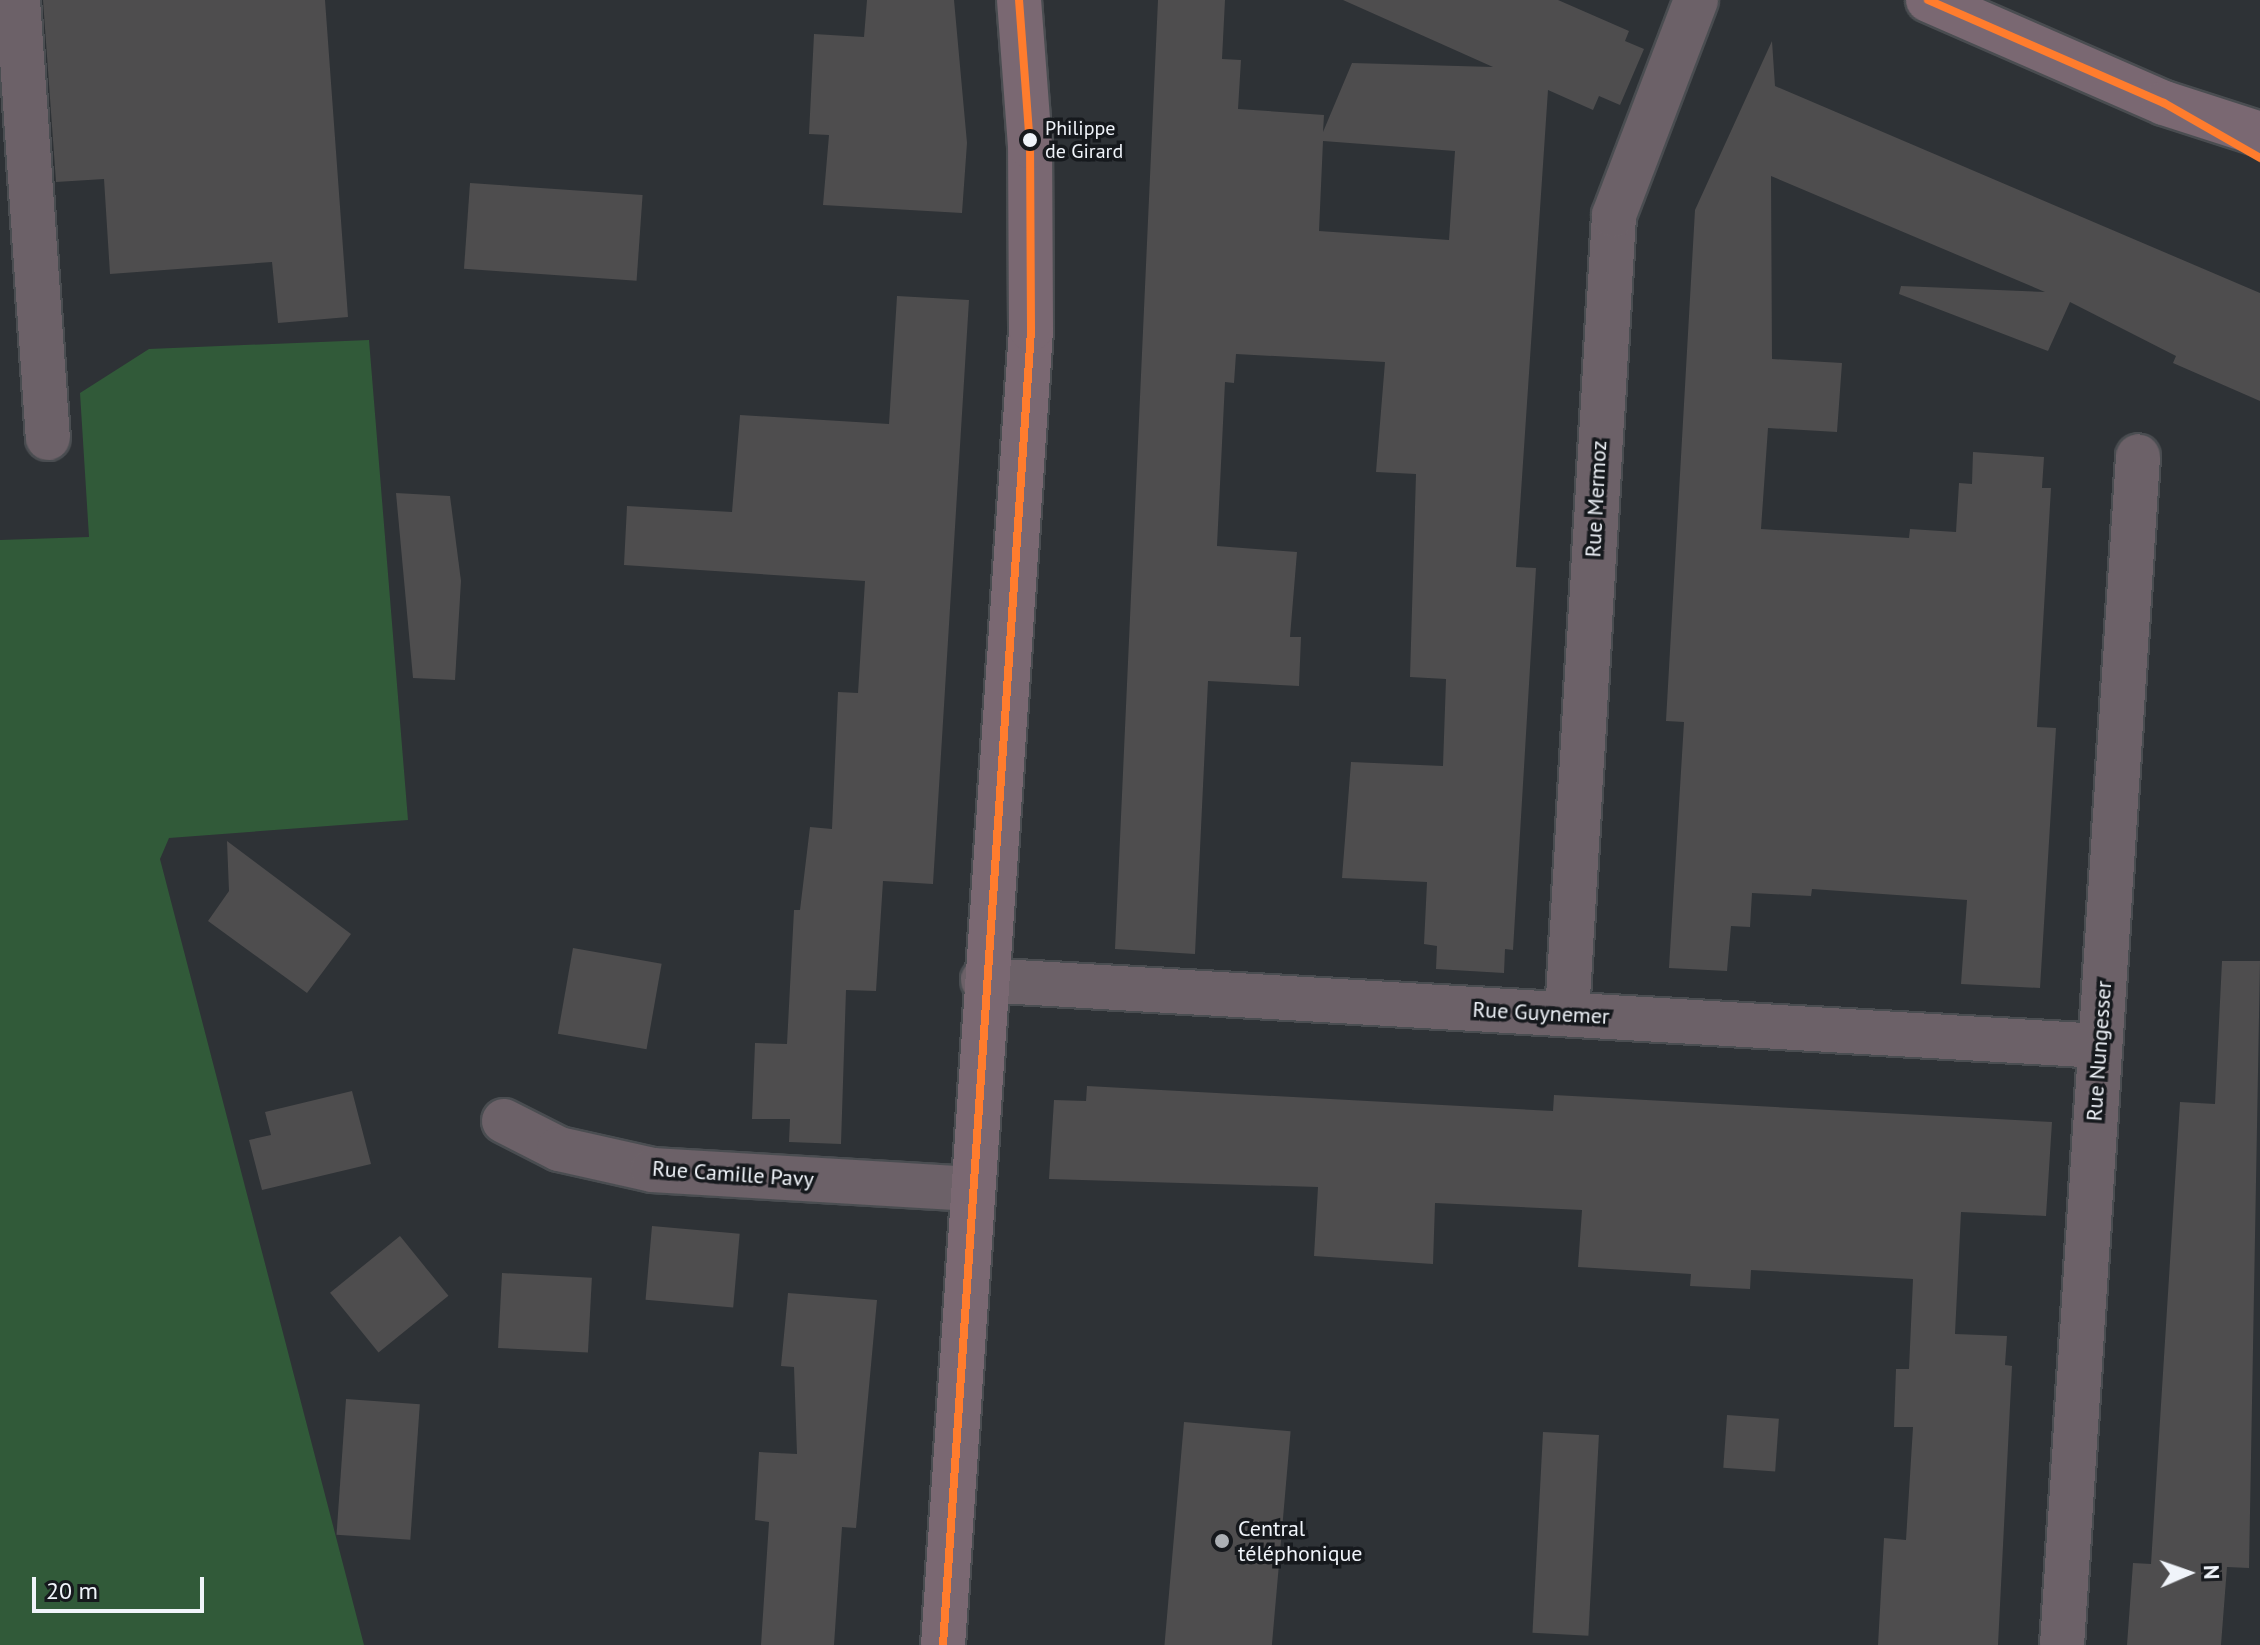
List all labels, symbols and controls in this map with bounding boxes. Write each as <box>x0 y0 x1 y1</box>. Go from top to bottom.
place label: Philippe de Girard <box>1045 116 1123 163</box>
marker: Philippe de Girard <box>1022 132 1038 148</box>
street label: Rue Mermoz <box>1580 440 1612 558</box>
street label: Rue Nungesser <box>2081 980 2117 1122</box>
street label: Rue Guynemer <box>1472 996 1610 1030</box>
street label: Rue Camille Pavy <box>651 1155 815 1193</box>
place label: Central téléphonique <box>1238 1515 1362 1566</box>
marker: Central téléphonique <box>1213 1532 1231 1550</box>
north arrow <box>2148 1533 2228 1613</box>
scale bar <box>36 1561 208 1611</box>
text: N <box>2198 1564 2226 1580</box>
text: 20 m <box>46 1575 98 1606</box>

